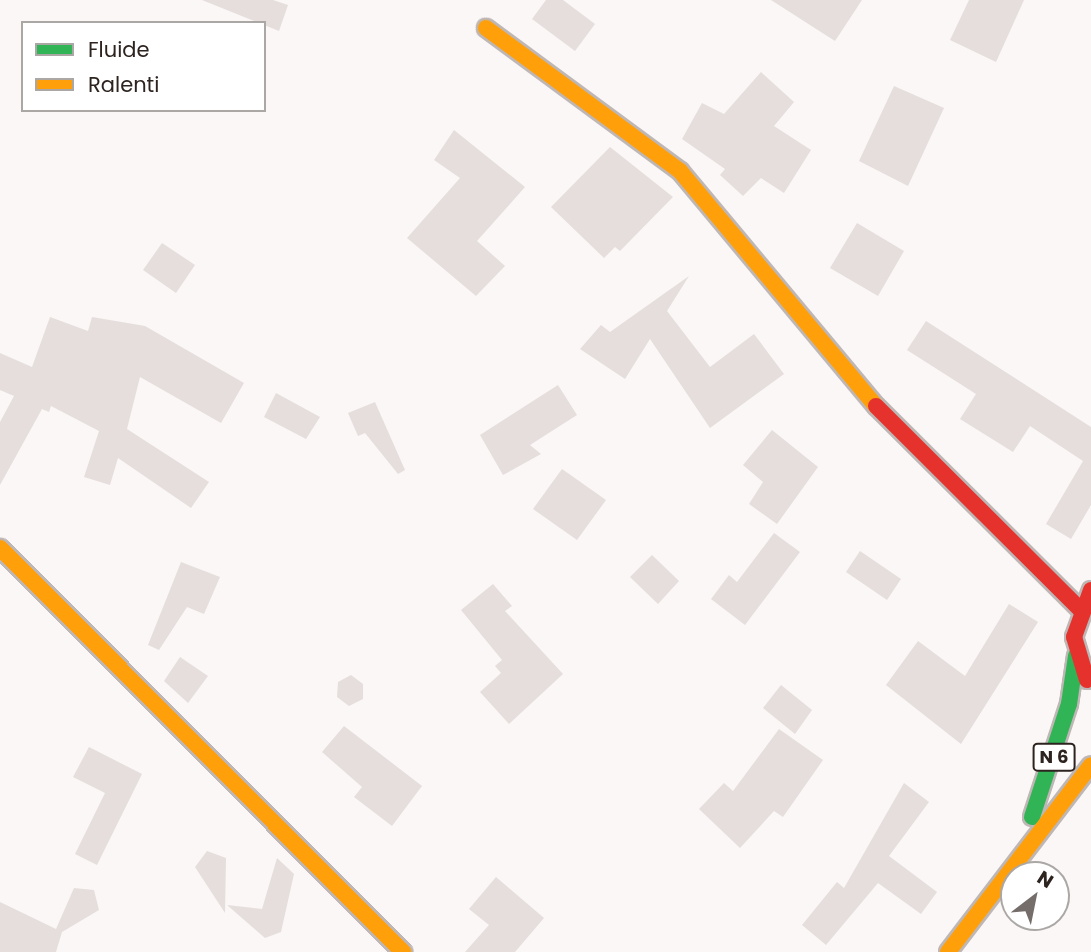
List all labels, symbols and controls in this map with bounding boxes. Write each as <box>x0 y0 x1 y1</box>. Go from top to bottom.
legend <box>21 21 266 112</box>
text: Fluide <box>88 35 150 64</box>
text: Ralenti <box>88 70 159 99</box>
road number: N 6 <box>1031 742 1077 772</box>
north arrow <box>1000 861 1070 931</box>
text: N <box>1032 864 1059 895</box>

